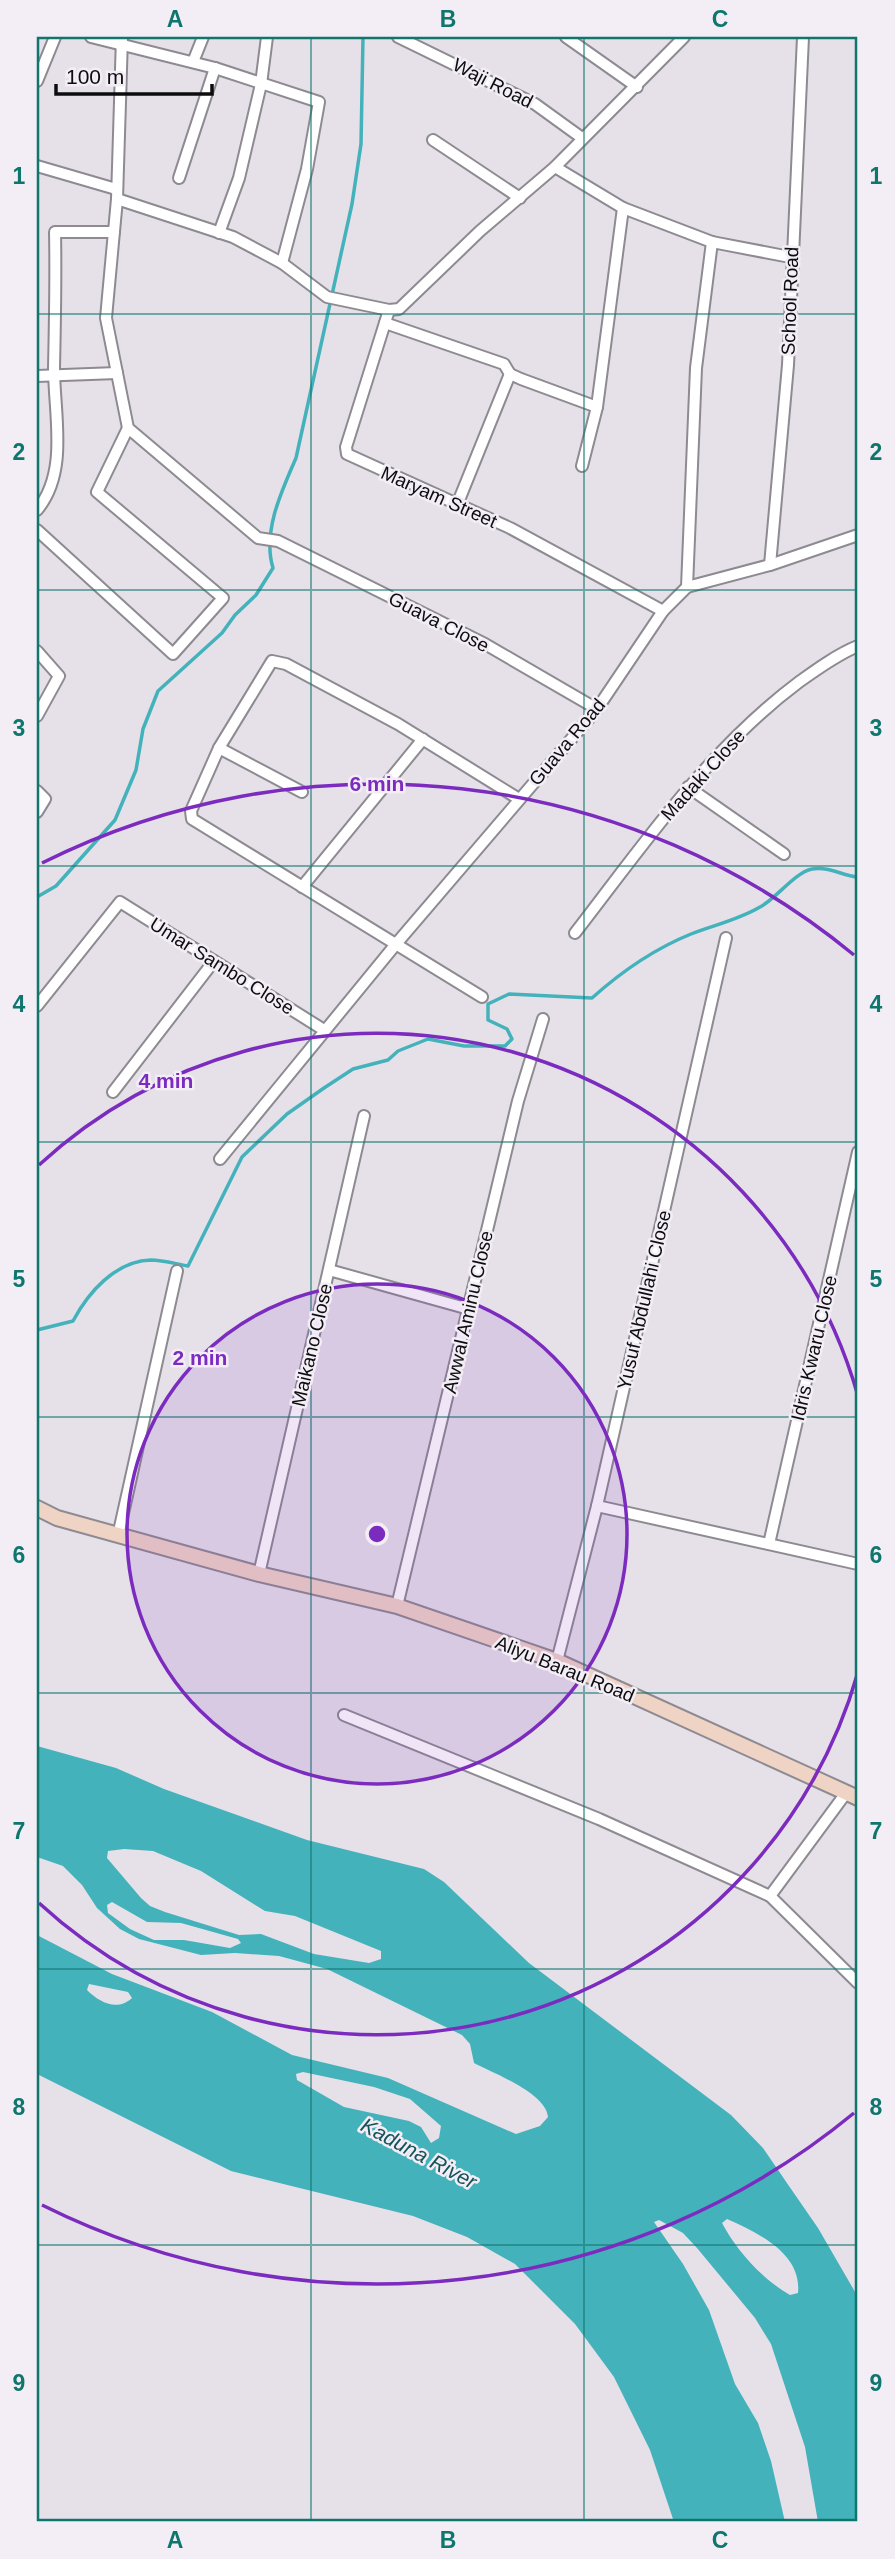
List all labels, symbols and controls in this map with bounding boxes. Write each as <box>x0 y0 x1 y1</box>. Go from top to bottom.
text: A <box>167 6 183 32</box>
text: B <box>440 6 456 32</box>
text: C <box>712 6 728 32</box>
scale bar <box>56 52 212 96</box>
street label: Waji Road <box>449 54 537 112</box>
text: 100 m <box>66 65 124 88</box>
text: 1 <box>13 163 26 189</box>
text: 1 <box>870 163 883 189</box>
street label: School Road <box>778 246 802 356</box>
text: 2 <box>13 439 25 465</box>
text: 2 <box>870 439 882 465</box>
street label: Maryam Street <box>378 462 501 532</box>
street label: Guava Close <box>385 588 493 656</box>
street label: Guava Road <box>525 694 609 790</box>
text: 3 <box>13 715 25 741</box>
text: 3 <box>870 715 882 741</box>
street label: Madaki Close <box>657 725 749 825</box>
text: 6 min <box>350 772 404 795</box>
street label: Umar Sambo Close <box>146 913 298 1019</box>
text: 4 <box>13 991 26 1017</box>
text: 4 <box>870 991 883 1017</box>
text: 4 min <box>139 1069 193 1092</box>
street label: Yusuf Abdullahi Close <box>613 1208 675 1392</box>
street label: Awwal Aminu Close <box>439 1229 497 1395</box>
text: 5 <box>13 1266 26 1292</box>
text: 5 <box>870 1266 883 1292</box>
street label: Idris Kwaru Close <box>787 1273 841 1423</box>
street label: Maikano Close <box>288 1281 336 1409</box>
text: 2 min <box>173 1346 227 1369</box>
centre of rings <box>365 1522 389 1546</box>
text: 6 <box>13 1542 25 1568</box>
text: 6 <box>870 1542 882 1568</box>
street label: Aliyu Barau Road <box>493 1632 637 1706</box>
text: 7 <box>13 1818 25 1844</box>
text: 7 <box>870 1818 882 1844</box>
text: 8 <box>13 2094 26 2120</box>
text: 8 <box>870 2094 883 2120</box>
water label: Kaduna River <box>357 2113 481 2193</box>
text: 9 <box>13 2370 25 2396</box>
text: 9 <box>870 2370 882 2396</box>
text: A <box>167 2527 183 2553</box>
text: B <box>440 2527 456 2553</box>
text: C <box>712 2527 728 2553</box>

